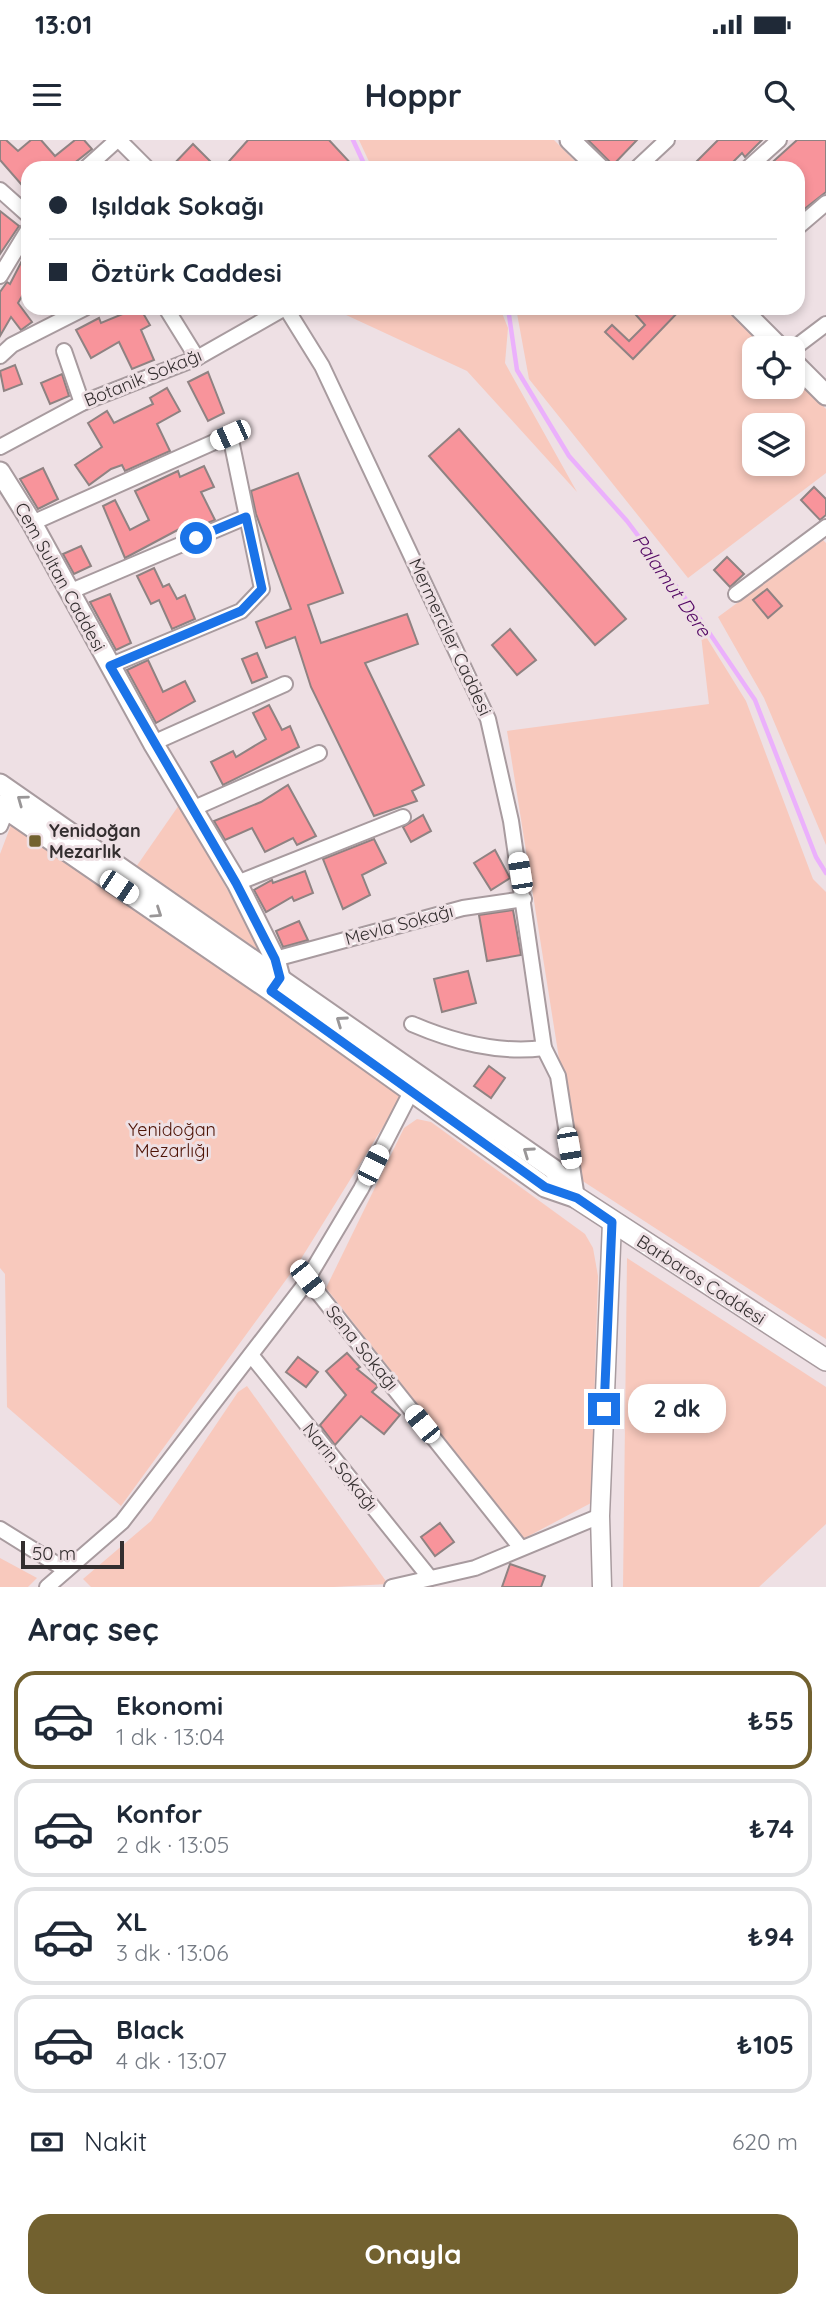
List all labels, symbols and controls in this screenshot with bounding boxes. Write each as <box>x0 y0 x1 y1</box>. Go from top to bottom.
text: 13:01 <box>35 8 92 41</box>
text: Hoppr <box>364 75 462 115</box>
icon: menu <box>28 76 66 114</box>
icon: search <box>760 76 798 114</box>
text: Işıldak Sokağı <box>91 189 264 222</box>
text: Öztürk Caddesi <box>91 256 282 289</box>
map controls <box>742 336 805 476</box>
button: locate <box>742 336 805 399</box>
street label: Botanik Sokağı <box>81 343 205 412</box>
button: layers <box>742 413 805 476</box>
car <box>207 417 254 453</box>
street label: Cem Sultan Caddesi <box>10 498 111 655</box>
route start <box>180 522 212 554</box>
water label: Palamut Dere <box>628 529 717 642</box>
street label: Mermerciler Caddesi <box>404 554 497 719</box>
one-way arrow <box>17 796 30 808</box>
place label: Yenidoğan Mezarlık <box>49 819 141 863</box>
marker: Yenidoğan Mezarlık <box>27 833 43 849</box>
car <box>507 851 534 895</box>
car <box>96 867 143 907</box>
street label: Mevla Sokağı <box>342 899 455 950</box>
one-way arrow <box>149 905 162 917</box>
one-way arrow <box>336 1017 349 1029</box>
park label: Yenidoğan Mezarlığı <box>128 1118 216 1162</box>
car <box>556 1125 583 1171</box>
car <box>355 1142 392 1188</box>
one-way arrow <box>523 1148 536 1160</box>
street label: Barbaros Caddesi <box>632 1229 770 1330</box>
car <box>286 1256 329 1302</box>
street label: Sena Sokağı <box>321 1300 404 1395</box>
callout: 2 dk <box>628 1384 726 1434</box>
route end <box>588 1393 620 1425</box>
text: 2 dk <box>653 1394 701 1423</box>
car <box>401 1401 444 1447</box>
street label: Narin Sokağı <box>298 1418 383 1515</box>
scale bar <box>21 1538 124 1570</box>
text: 50 m <box>32 1541 76 1565</box>
text: Araç seç <box>28 1609 159 1649</box>
icon: car <box>32 1689 95 1752</box>
text: Ekonomi <box>116 1689 223 1722</box>
text: ₺55 <box>748 1704 794 1737</box>
text: 1 dk · 13:04 <box>116 1722 225 1751</box>
icon: car <box>32 1797 95 1860</box>
text: Konfor <box>116 1797 202 1830</box>
text: ₺74 <box>749 1812 794 1845</box>
text: 2 dk · 13:05 <box>116 1830 229 1859</box>
icon: car <box>32 1905 95 1968</box>
text: XL <box>116 1905 148 1938</box>
text: ₺94 <box>747 1920 794 1953</box>
text: 3 dk · 13:06 <box>116 1938 229 1967</box>
icon: car <box>32 2013 95 2076</box>
text: Black <box>116 2013 185 2046</box>
text: ₺105 <box>736 2028 794 2061</box>
text: 4 dk · 13:07 <box>116 2046 227 2075</box>
icon: cash <box>28 2123 66 2161</box>
text: Nakit <box>84 2125 147 2158</box>
text: 620 m <box>732 2127 798 2156</box>
button: Onayla <box>28 2214 798 2294</box>

